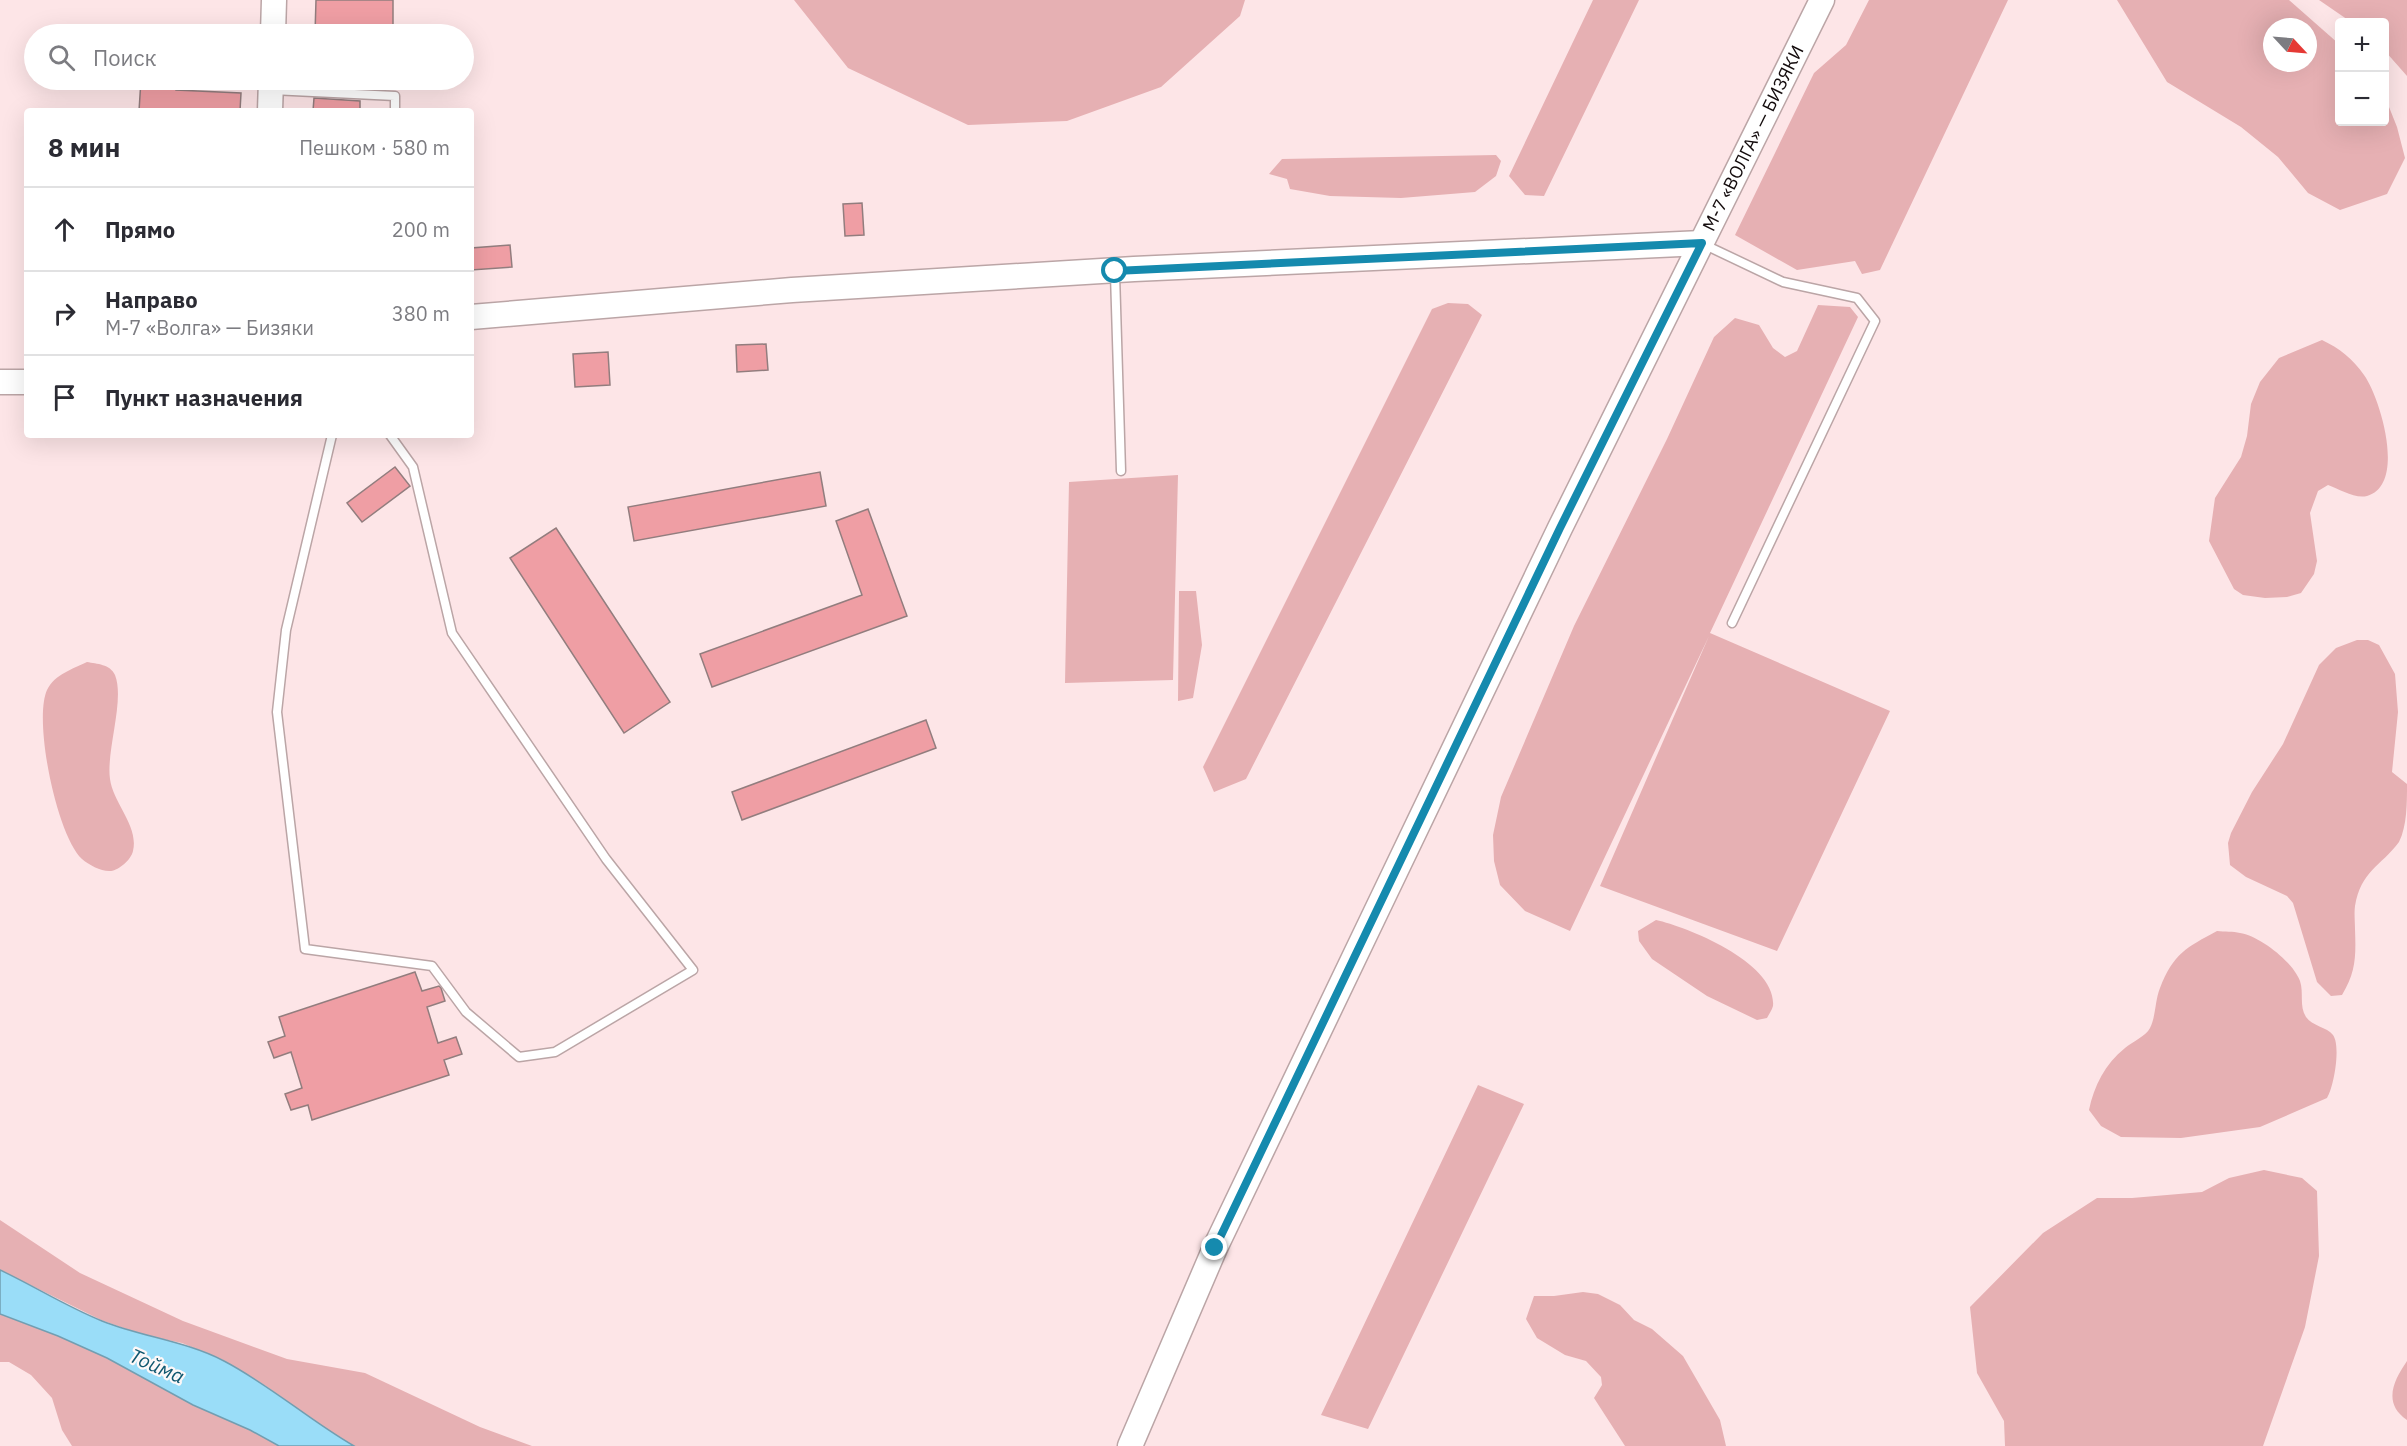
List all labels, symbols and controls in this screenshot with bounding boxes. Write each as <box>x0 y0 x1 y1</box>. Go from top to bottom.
north arrow <box>2263 18 2317 72</box>
map controls <box>2335 18 2389 126</box>
button: + <box>2335 18 2389 72</box>
search box <box>24 24 474 90</box>
icon: search <box>45 41 78 74</box>
street label: М-7 «ВОЛГА» — БИЗЯКИ <box>1697 41 1809 235</box>
text: Поиск <box>93 43 157 72</box>
button: − <box>2335 72 2389 126</box>
text: 8 мин <box>48 130 120 164</box>
text: Пешком · 580 m <box>299 134 450 161</box>
icon: ahead <box>48 213 81 246</box>
text: Прямо <box>105 215 175 244</box>
text: 200 m <box>392 216 450 243</box>
route start <box>1101 257 1127 283</box>
text: Направо <box>105 285 198 314</box>
icon: right <box>48 297 81 330</box>
text: 380 m <box>392 300 450 327</box>
text: М-7 «Волга» — Бизяки <box>105 314 314 341</box>
icon: arrive <box>48 381 81 414</box>
text: Пункт назначения <box>105 383 303 412</box>
route end <box>1201 1234 1227 1260</box>
water label: Тойма <box>126 1342 189 1390</box>

